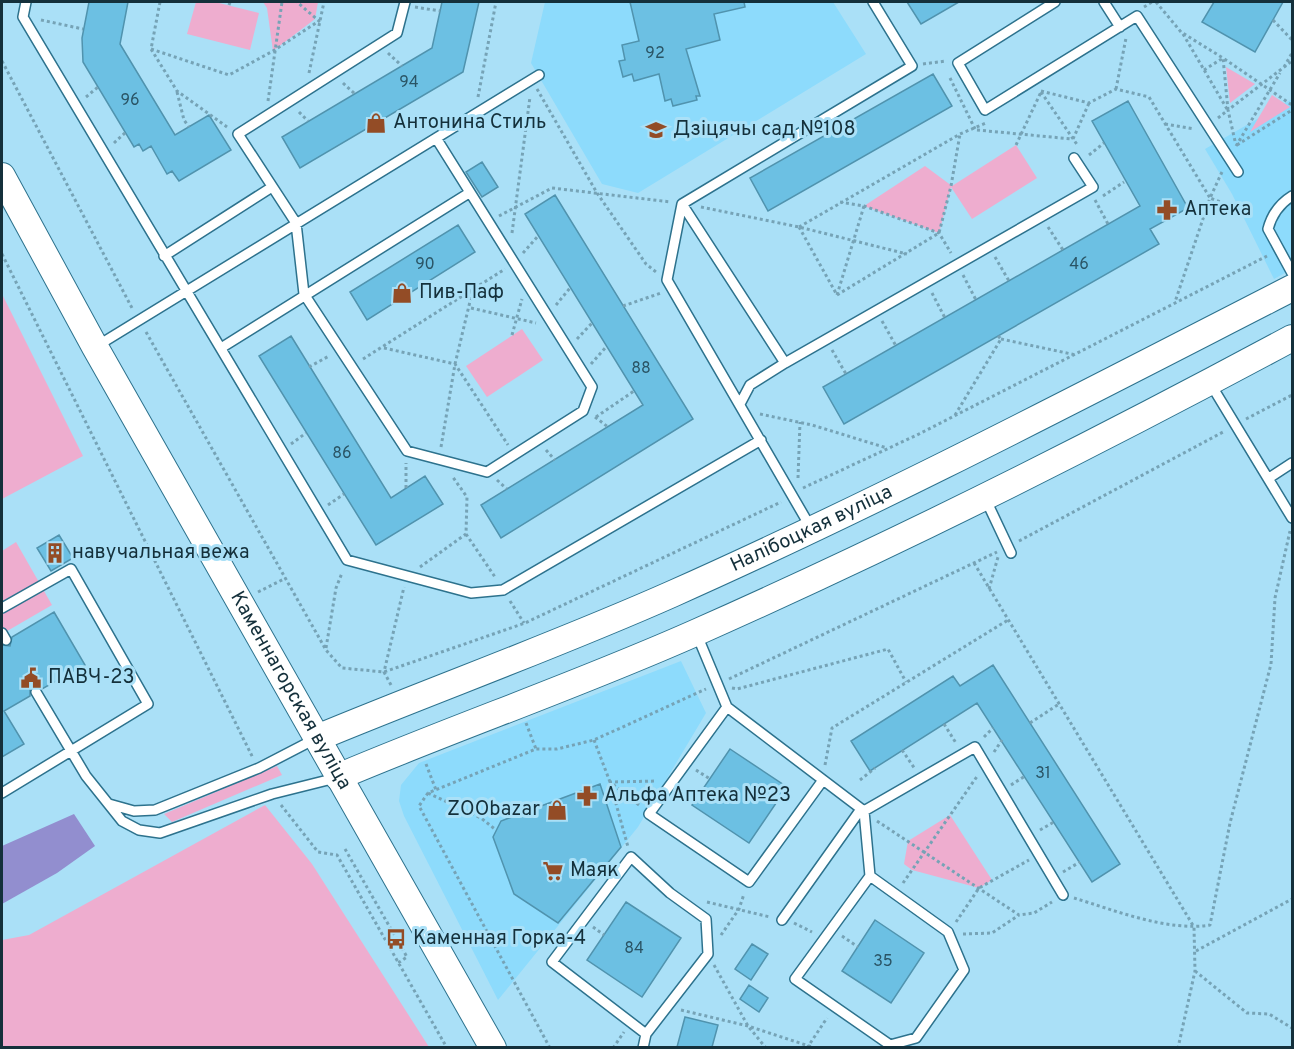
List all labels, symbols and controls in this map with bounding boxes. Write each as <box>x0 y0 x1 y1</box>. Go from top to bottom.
house number: 92 <box>645 44 665 64</box>
house number: 94 <box>399 73 419 93</box>
house number: 96 <box>120 91 140 111</box>
place label: Антонина Стиль <box>393 110 546 136</box>
shop icon: Антонина Стиль <box>364 111 388 135</box>
place label: Дзіцячы сад №108 <box>673 117 856 143</box>
school or university icon: Дзіцячы сад №108 <box>644 118 668 142</box>
place label: Аптека <box>1184 197 1251 223</box>
pharmacy icon: Аптека <box>1155 198 1179 222</box>
house number: 90 <box>415 255 435 275</box>
house number: 46 <box>1069 255 1089 275</box>
place label: Пив-Паф <box>419 280 504 306</box>
shop icon: Пив-Паф <box>390 281 414 305</box>
house number: 88 <box>631 359 651 379</box>
house number: 86 <box>332 444 352 464</box>
street label: Налібоцкая вуліца <box>726 480 897 579</box>
place label: навучальная вежа <box>72 540 249 566</box>
building icon: навучальная вежа <box>43 541 67 565</box>
street label: Каменнагорская вуліца <box>224 587 357 795</box>
place label: ПАВЧ-23 <box>48 665 135 691</box>
public building icon: ПАВЧ-23 <box>19 666 43 690</box>
house number: 31 <box>1035 764 1051 784</box>
place label: Альфа Аптека №23 <box>604 783 791 809</box>
pharmacy icon: Альфа Аптека №23 <box>575 784 599 808</box>
place label: ZOObazar <box>447 797 540 823</box>
shop icon: ZOObazar <box>545 798 569 822</box>
place label: Маяк <box>570 858 619 884</box>
supermarket icon: Маяк <box>541 859 565 883</box>
place label: Каменная Горка-4 <box>413 926 586 952</box>
bus stop icon: Каменная Горка-4 <box>384 927 408 951</box>
house number: 84 <box>624 939 644 959</box>
house number: 35 <box>873 952 893 972</box>

